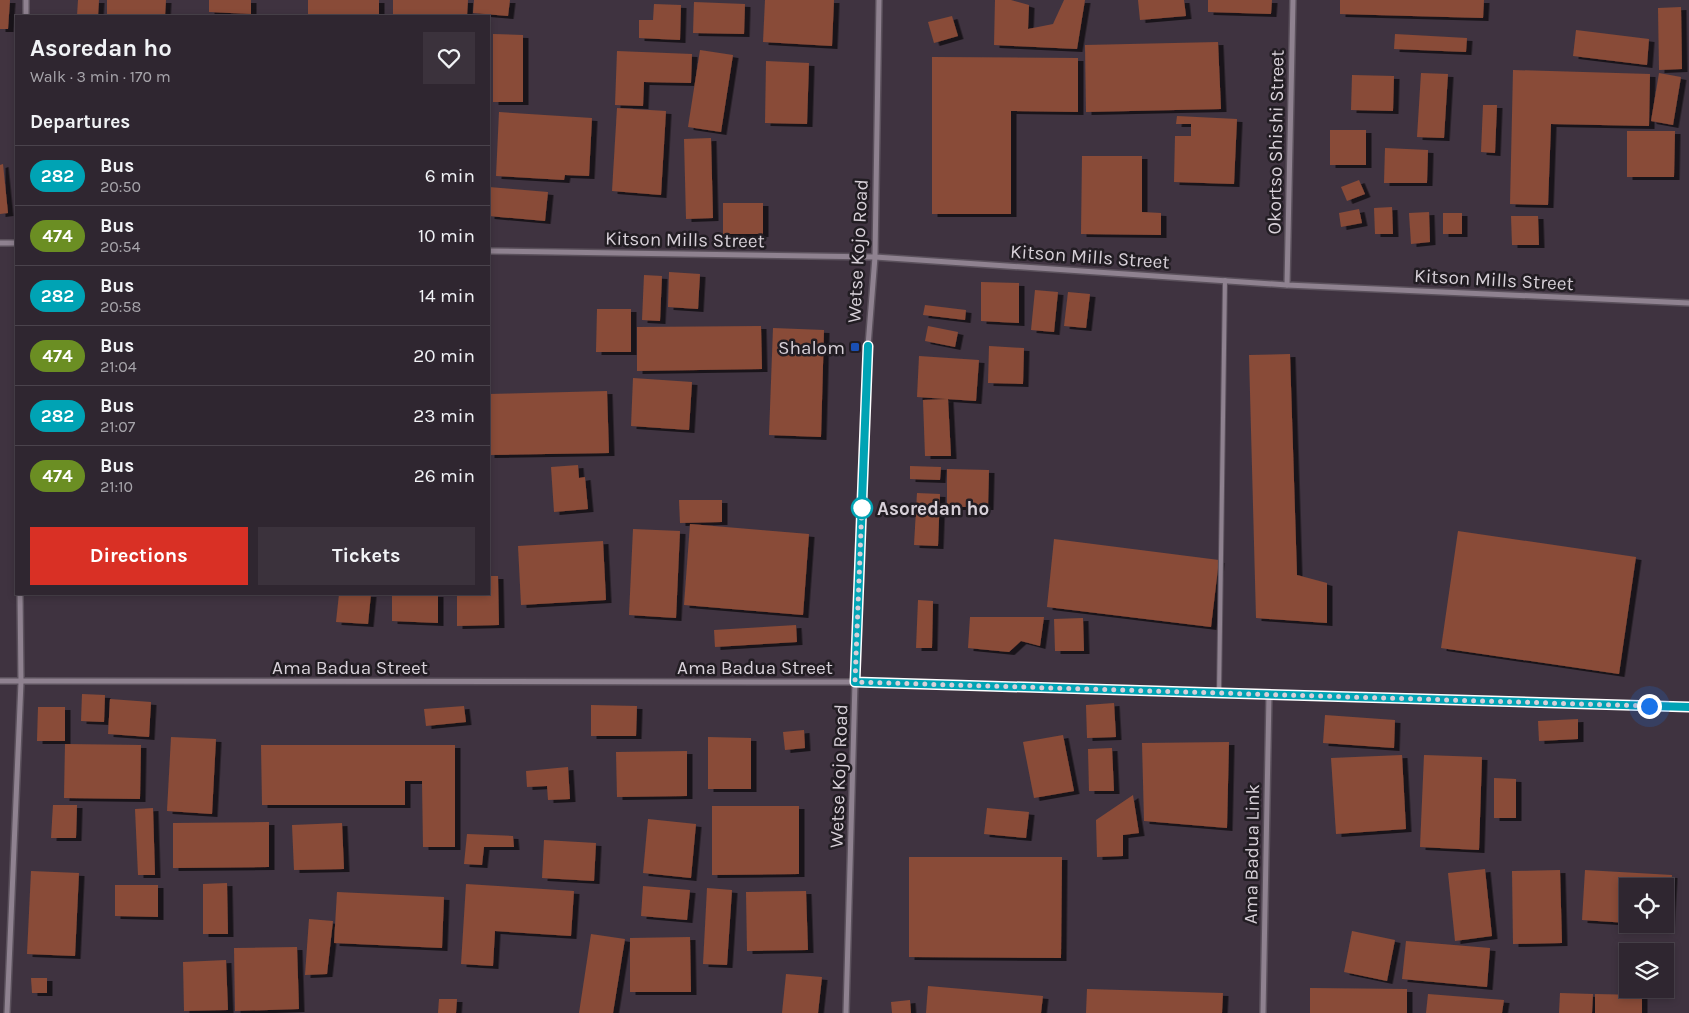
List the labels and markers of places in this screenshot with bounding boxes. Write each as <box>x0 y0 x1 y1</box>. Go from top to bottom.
place label: Shalom <box>778 337 845 359</box>
marker: Shalom <box>849 341 861 353</box>
marker: Asoredan ho <box>851 497 873 519</box>
place label: Asoredan ho <box>877 498 989 520</box>

